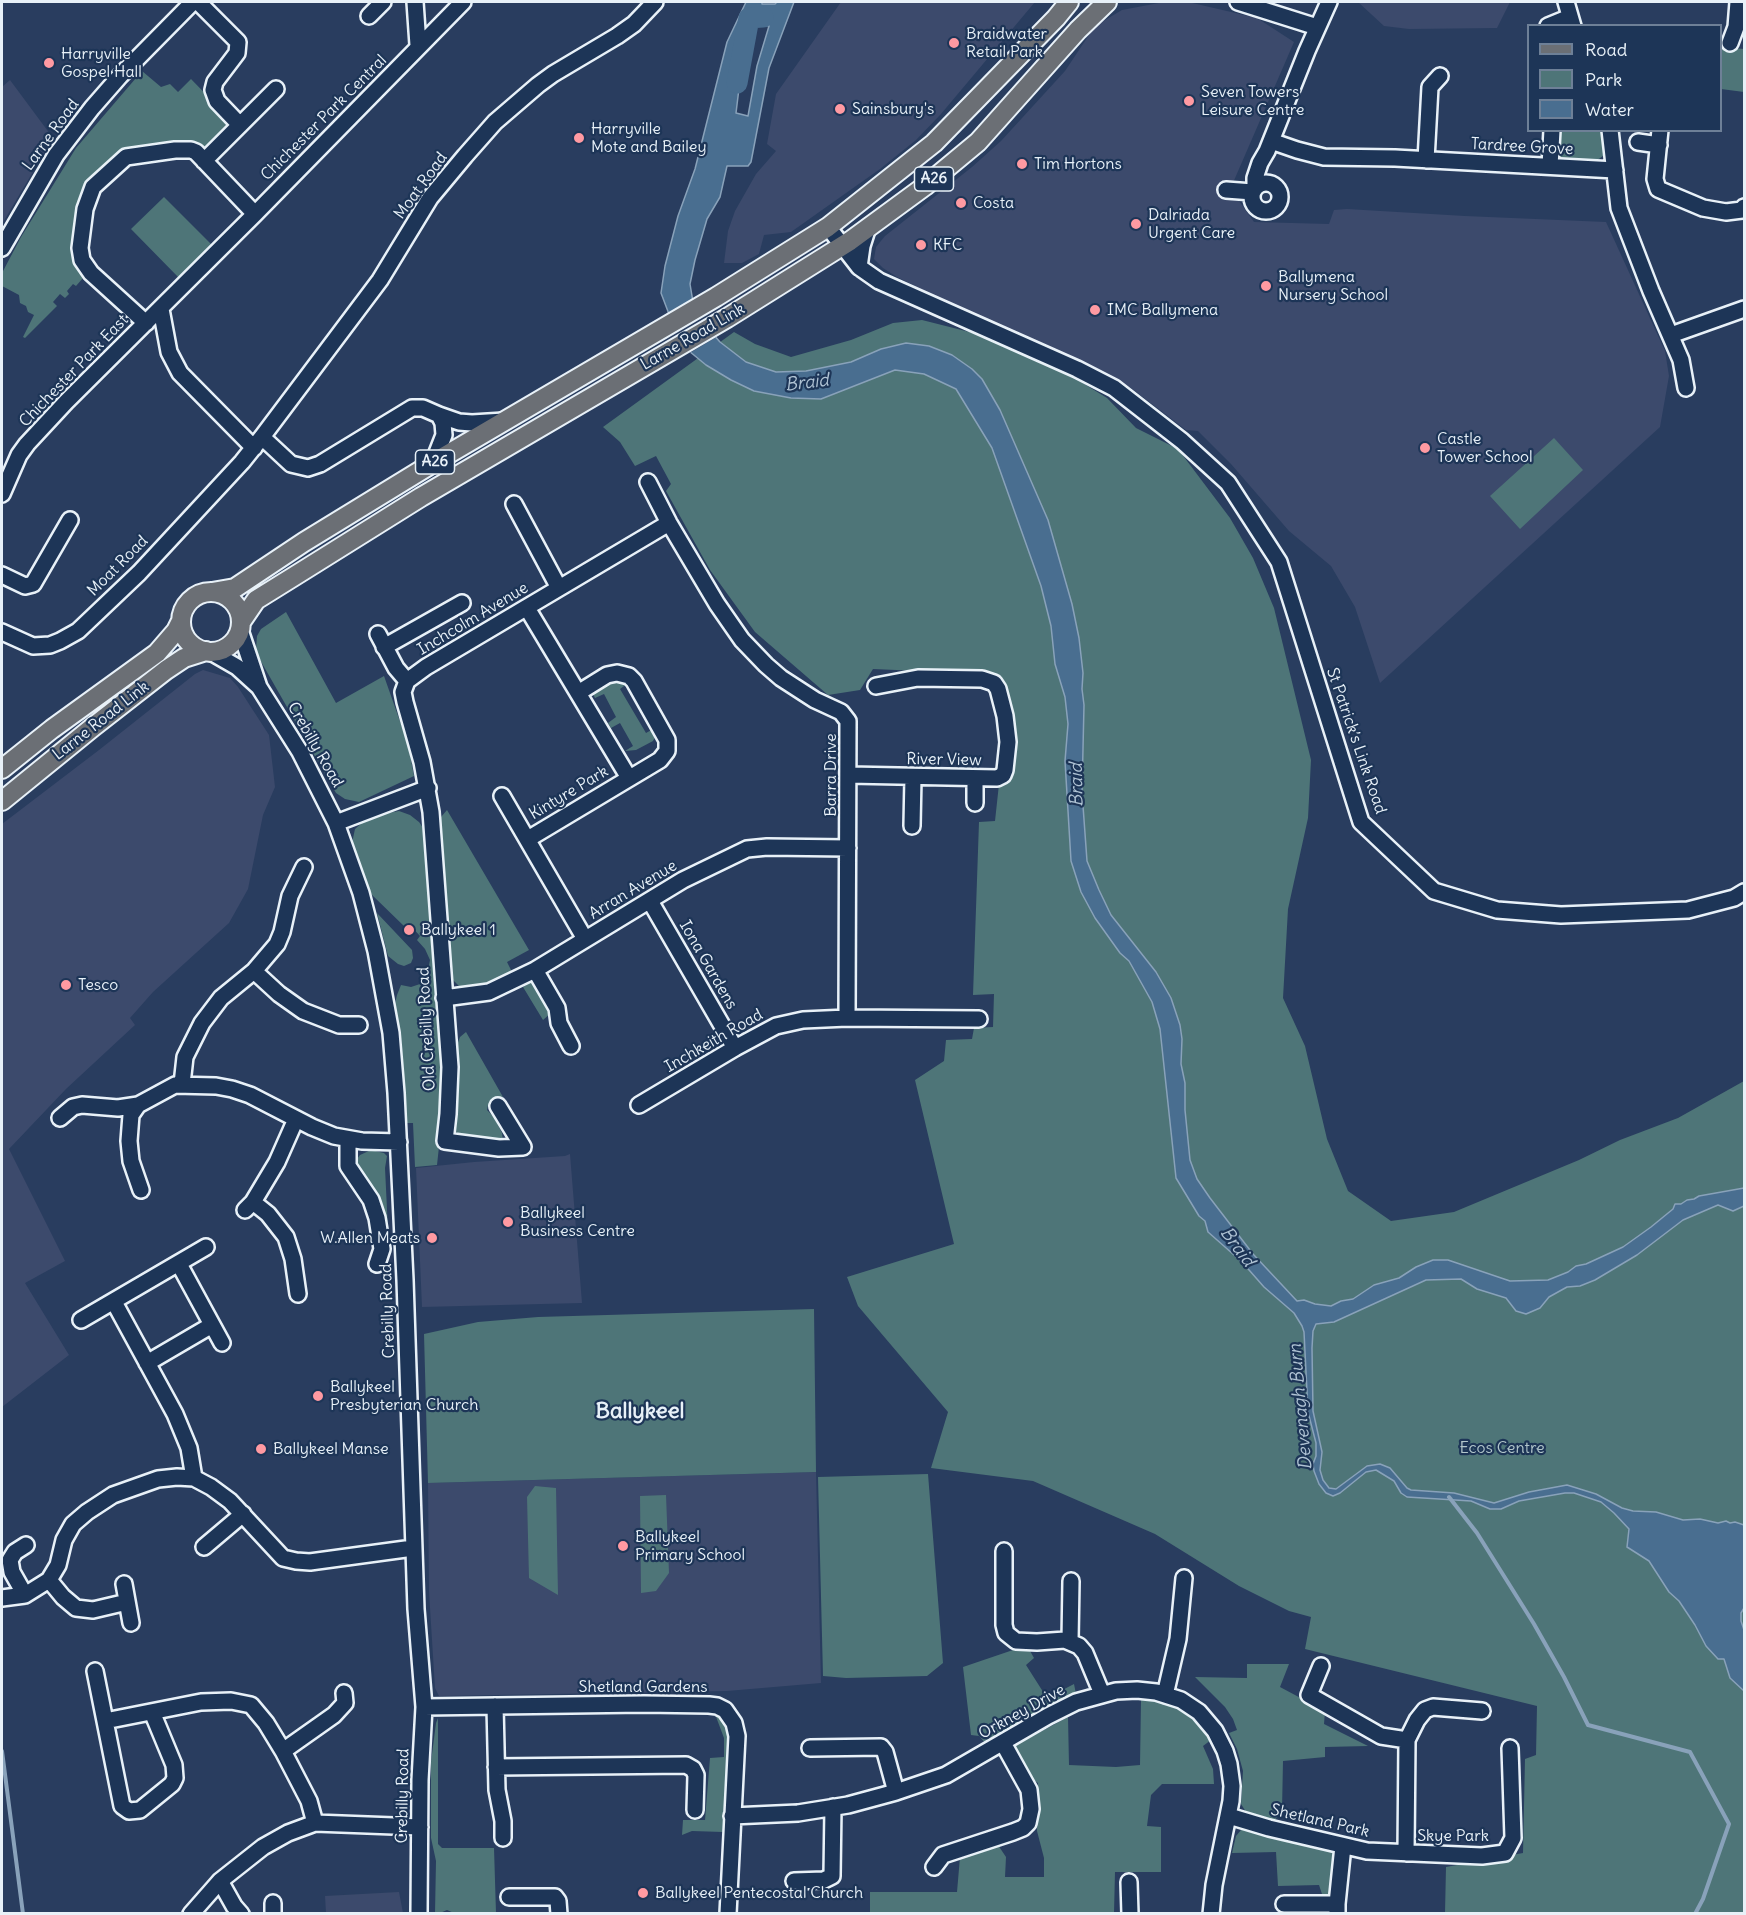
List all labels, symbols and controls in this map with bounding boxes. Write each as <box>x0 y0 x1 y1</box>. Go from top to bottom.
place label: Braidwater Retail Park <box>966 24 1047 62</box>
legend <box>1527 24 1722 132</box>
marker: Braidwater Retail Park <box>947 36 961 50</box>
text: Road <box>1585 38 1627 61</box>
place label: Harryville Gospel Hall <box>61 44 142 82</box>
street label: Chichester Park Central <box>257 51 391 185</box>
marker: Harryville Gospel Hall <box>42 56 56 70</box>
text: Park <box>1585 68 1622 91</box>
place label: Seven Towers Leisure Centre <box>1201 82 1304 120</box>
marker: Seven Towers Leisure Centre <box>1182 94 1196 108</box>
street label: Larne Road <box>19 96 83 174</box>
text: Water <box>1585 98 1634 121</box>
place label: Sainsbury's <box>852 99 934 119</box>
marker: Sainsbury's <box>833 102 847 116</box>
place label: Harryville Mote and Bailey <box>591 119 706 157</box>
marker: Harryville Mote and Bailey <box>572 131 586 145</box>
street label: Tardree Grove <box>1470 135 1574 159</box>
street label: Moat Road <box>390 149 452 223</box>
place label: Tim Hortons <box>1034 154 1122 174</box>
marker: Tim Hortons <box>1015 157 1029 171</box>
road number: A26 <box>914 167 954 191</box>
place label: Costa <box>973 193 1014 213</box>
marker: Costa <box>954 196 968 210</box>
place label: Dalriada Urgent Care <box>1148 205 1235 243</box>
marker: Dalriada Urgent Care <box>1129 217 1143 231</box>
place label: KFC <box>933 235 962 255</box>
marker: KFC <box>914 238 928 252</box>
place label: Ballymena Nursery School <box>1278 267 1388 305</box>
marker: Ballymena Nursery School <box>1259 279 1273 293</box>
street label: Larne Road Link <box>638 299 748 375</box>
place label: IMC Ballymena <box>1107 300 1218 320</box>
marker: IMC Ballymena <box>1088 303 1102 317</box>
street label: Chichester Park East <box>15 311 133 431</box>
water label: Braid <box>784 370 830 396</box>
place label: Castle Tower School <box>1437 429 1533 467</box>
marker: Castle Tower School <box>1418 441 1432 455</box>
road number: A26 <box>416 450 454 474</box>
street label: Moat Road <box>84 532 152 600</box>
street label: Inchcolm Avenue <box>414 578 532 660</box>
street label: St Patrick’s Link Road <box>1322 665 1390 817</box>
street label: Larne Road Link <box>49 677 153 765</box>
street label: Crebilly Road <box>283 699 347 791</box>
street label: Barra Drive <box>821 733 841 817</box>
street label: River View <box>906 750 982 770</box>
street label: Kintyre Park <box>526 762 612 824</box>
water label: Braid <box>1066 763 1088 807</box>
street label: Arran Avenue <box>586 856 680 924</box>
street label: Iona Gardens <box>675 917 741 1013</box>
place label: Ballykeel 1 <box>421 920 496 940</box>
marker: Ballykeel 1 <box>402 923 416 937</box>
street label: Old Crebilly Road <box>414 966 440 1092</box>
place label: Tesco <box>78 975 118 995</box>
marker: Tesco <box>59 978 73 992</box>
street label: Inchkeith Road <box>662 1005 766 1077</box>
place label: Ballykeel Business Centre <box>520 1203 635 1241</box>
marker: Ballykeel Business Centre <box>501 1215 515 1229</box>
water label: Braid <box>1215 1223 1259 1271</box>
place label: W.Allen Meats <box>320 1228 420 1248</box>
marker: W.Allen Meats <box>425 1231 439 1245</box>
street label: Crebilly Road <box>377 1263 399 1359</box>
water label: Devenagh Burn <box>1285 1343 1317 1471</box>
place label: Ballykeel Presbyterian Church <box>330 1377 478 1415</box>
marker: Ballykeel Presbyterian Church <box>311 1389 325 1403</box>
district label: Ballykeel <box>595 1399 685 1425</box>
park label: Ecos Centre <box>1459 1438 1545 1458</box>
place label: Ballykeel Manse <box>273 1439 389 1459</box>
marker: Ballykeel Manse <box>254 1442 268 1456</box>
place label: Ballykeel Primary School <box>635 1527 745 1565</box>
marker: Ballykeel Primary School <box>616 1539 630 1553</box>
street label: Shetland Gardens <box>579 1677 707 1697</box>
street label: Orkney Drive <box>975 1680 1069 1744</box>
street label: Crebilly Road <box>393 1748 413 1844</box>
street label: Shetland Park <box>1269 1800 1371 1842</box>
street label: Skye Park <box>1417 1826 1489 1846</box>
place label: Ballykeel Pentecostal Church <box>655 1883 863 1903</box>
marker: Ballykeel Pentecostal Church <box>636 1886 650 1900</box>

